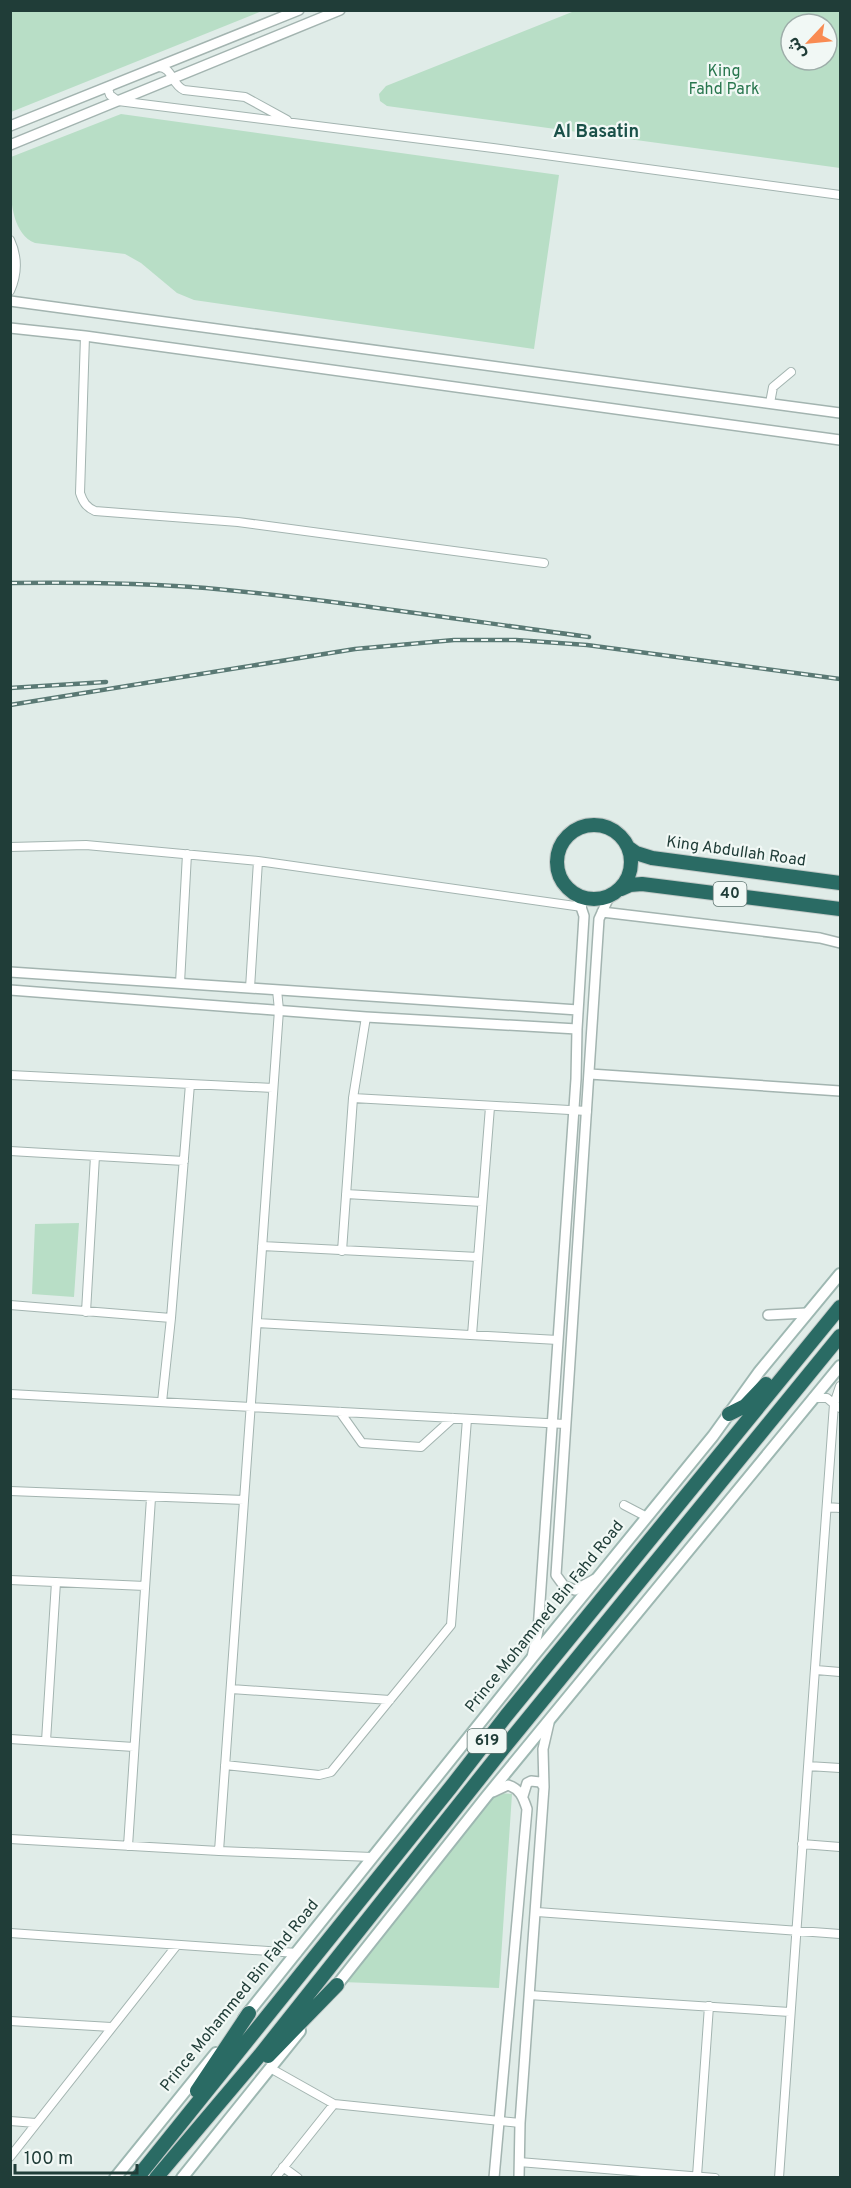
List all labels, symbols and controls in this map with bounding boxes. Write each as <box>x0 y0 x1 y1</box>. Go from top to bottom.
north arrow <box>779 12 839 72</box>
text: ش <box>783 33 811 62</box>
park label: King Fahd Park <box>688 62 760 100</box>
district label: Al Basatin <box>553 121 639 144</box>
street label: King Abdullah Road <box>665 832 807 872</box>
road number: 40 <box>714 882 746 906</box>
street label: Prince Mohammed Bin Fahd Road <box>461 1517 629 1717</box>
road number: 619 <box>468 1729 506 1753</box>
street label: Prince Mohammed Bin Fahd Road <box>156 1896 324 2096</box>
scale bar <box>15 2137 136 2175</box>
text: 100 m <box>24 2148 73 2171</box>

